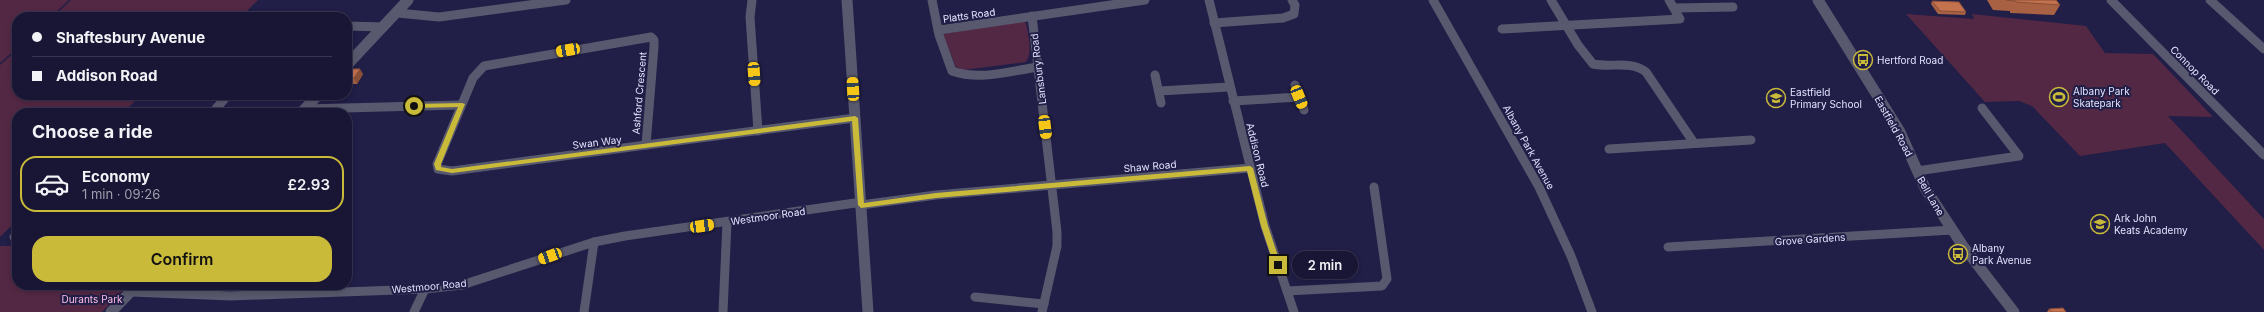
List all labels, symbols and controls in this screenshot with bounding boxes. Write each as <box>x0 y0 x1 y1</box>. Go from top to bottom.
street label: Platts Road <box>942 5 996 25</box>
text: Shaftesbury Avenue <box>56 28 205 47</box>
street label: Lansbury Road <box>1028 33 1048 105</box>
car <box>555 42 581 58</box>
street label: Connop Road <box>2168 43 2222 97</box>
bus stop icon: Hertford Road <box>1852 49 1874 71</box>
street label: Ashford Crescent <box>629 51 649 135</box>
place label: Hertford Road <box>1877 54 1943 66</box>
car <box>747 62 761 86</box>
text: Addison Road <box>56 66 158 85</box>
car <box>846 77 860 101</box>
car <box>1289 84 1309 110</box>
place label: Albany Park Skatepark <box>2073 85 2130 109</box>
place label: Eastfield Primary School <box>1790 86 1862 110</box>
sports icon: Albany Park Skatepark <box>2048 86 2070 108</box>
school or university icon: Eastfield Primary School <box>1765 87 1787 109</box>
street label: Eastfield Road <box>1872 94 1916 158</box>
route start <box>405 97 423 115</box>
street label: Albany Park Avenue <box>1501 103 1557 191</box>
car <box>1038 114 1052 140</box>
text: Choose a ride <box>32 121 153 142</box>
street label: Addison Road <box>1244 122 1272 188</box>
street label: Swan Way <box>572 133 623 151</box>
street label: Shaw Road <box>1123 158 1177 174</box>
icon: car <box>34 166 70 202</box>
text: Economy <box>82 167 150 186</box>
street label: Bell Lane <box>1915 174 1947 218</box>
text: £2.93 <box>287 175 330 194</box>
text: 1 min · 09:26 <box>82 186 160 202</box>
street label: Westmoor Road <box>730 205 806 227</box>
place label: Ark John Keats Academy <box>2114 212 2188 236</box>
school or university icon: Ark John Keats Academy <box>2089 213 2111 235</box>
car <box>689 218 715 234</box>
street label: Grove Gardens <box>1774 231 1846 247</box>
button: Confirm <box>32 236 332 282</box>
place label: Albany Park Avenue <box>1972 242 2032 266</box>
bus stop icon: Albany Park Avenue <box>1947 243 1969 265</box>
car <box>537 246 563 266</box>
callout: 2 min <box>1292 251 1358 279</box>
route end <box>1269 256 1287 274</box>
text: 2 min <box>1308 257 1342 273</box>
street label: Westmoor Road <box>391 277 467 295</box>
park label: Durants Park <box>61 293 123 305</box>

